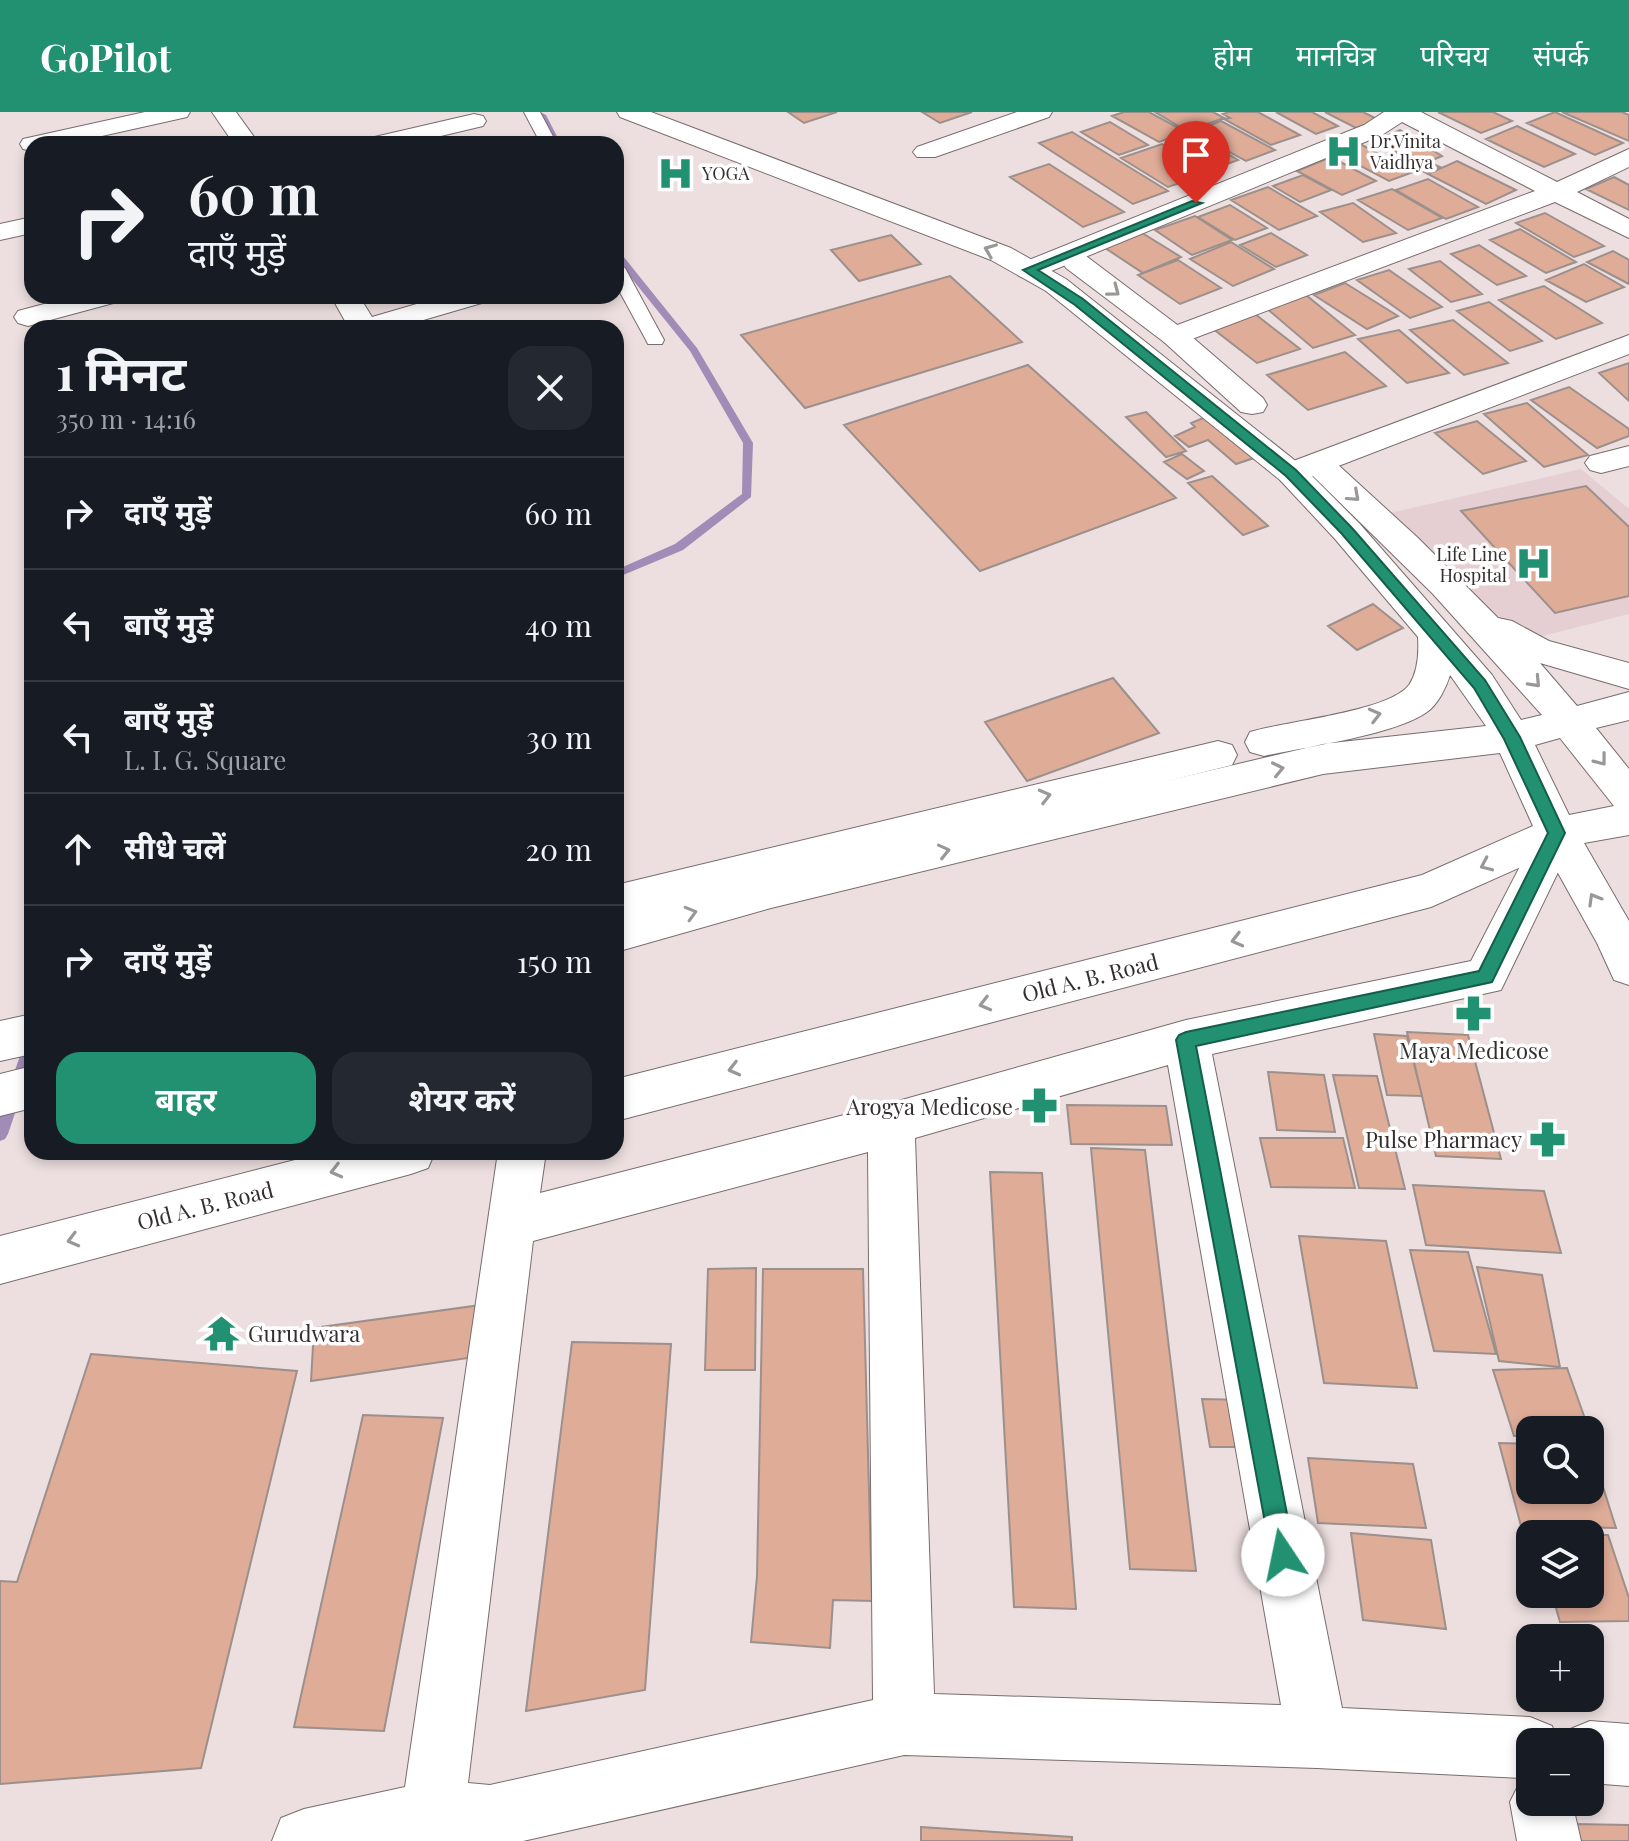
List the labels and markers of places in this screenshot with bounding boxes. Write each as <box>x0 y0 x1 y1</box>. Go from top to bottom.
pin <box>1162 121 1230 203</box>
place label: Dr.Vinita Vaidhya <box>1369 129 1441 174</box>
hospital icon: Dr.Vinita Vaidhya <box>1325 132 1363 170</box>
hospital icon: YOGA <box>657 154 695 192</box>
place label: YOGA <box>701 161 750 185</box>
place label: Life Line Hospital <box>1436 542 1507 587</box>
hospital icon: Life Line Hospital <box>1514 545 1552 583</box>
pharmacy icon: Maya Medicose <box>1455 995 1493 1033</box>
place label: Maya Medicose <box>1399 1035 1549 1065</box>
pharmacy icon: Arogya Medicose <box>1020 1087 1058 1125</box>
place label: Arogya Medicose <box>845 1091 1013 1121</box>
pharmacy icon: Pulse Pharmacy <box>1529 1120 1567 1158</box>
place label: Pulse Pharmacy <box>1365 1124 1522 1154</box>
temple icon: Gurudwara <box>203 1314 241 1352</box>
place label: Gurudwara <box>248 1318 360 1348</box>

